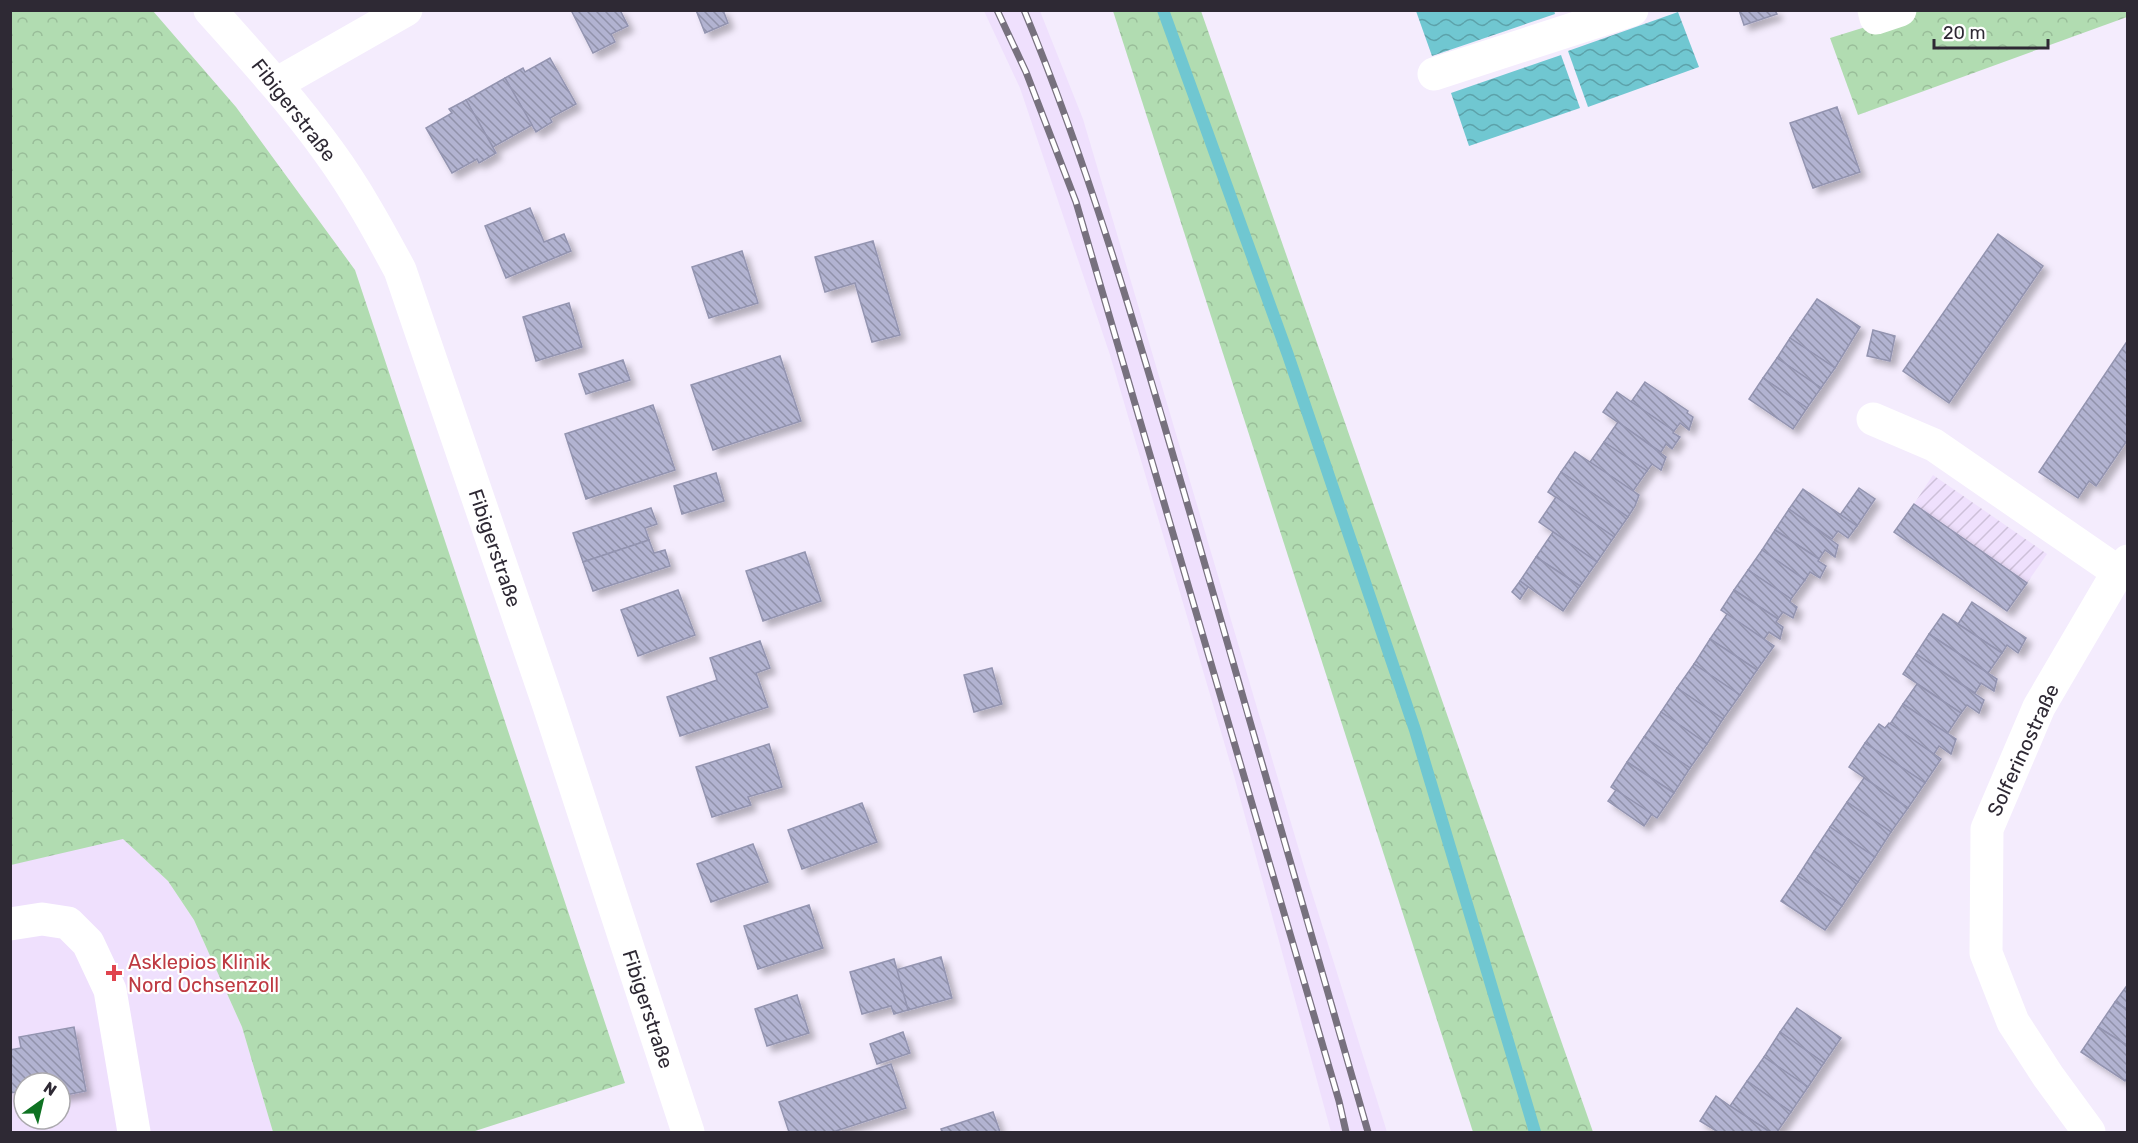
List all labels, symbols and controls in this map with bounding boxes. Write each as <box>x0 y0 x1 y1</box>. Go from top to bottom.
scale bar <box>1934 12 2048 50</box>
text: 20 m <box>1943 22 1985 44</box>
street label: Fibigerstraße <box>247 54 341 166</box>
street label: Fibigerstraße <box>464 486 526 610</box>
street label: Solferinostraße <box>1982 680 2064 820</box>
street label: Fibigerstraße <box>618 947 678 1071</box>
place label: Asklepios Klinik Nord Ochsenzoll <box>128 950 279 997</box>
marker: Asklepios Klinik Nord Ochsenzoll <box>105 964 123 982</box>
north arrow <box>12 1071 72 1131</box>
text: N <box>40 1078 60 1100</box>

